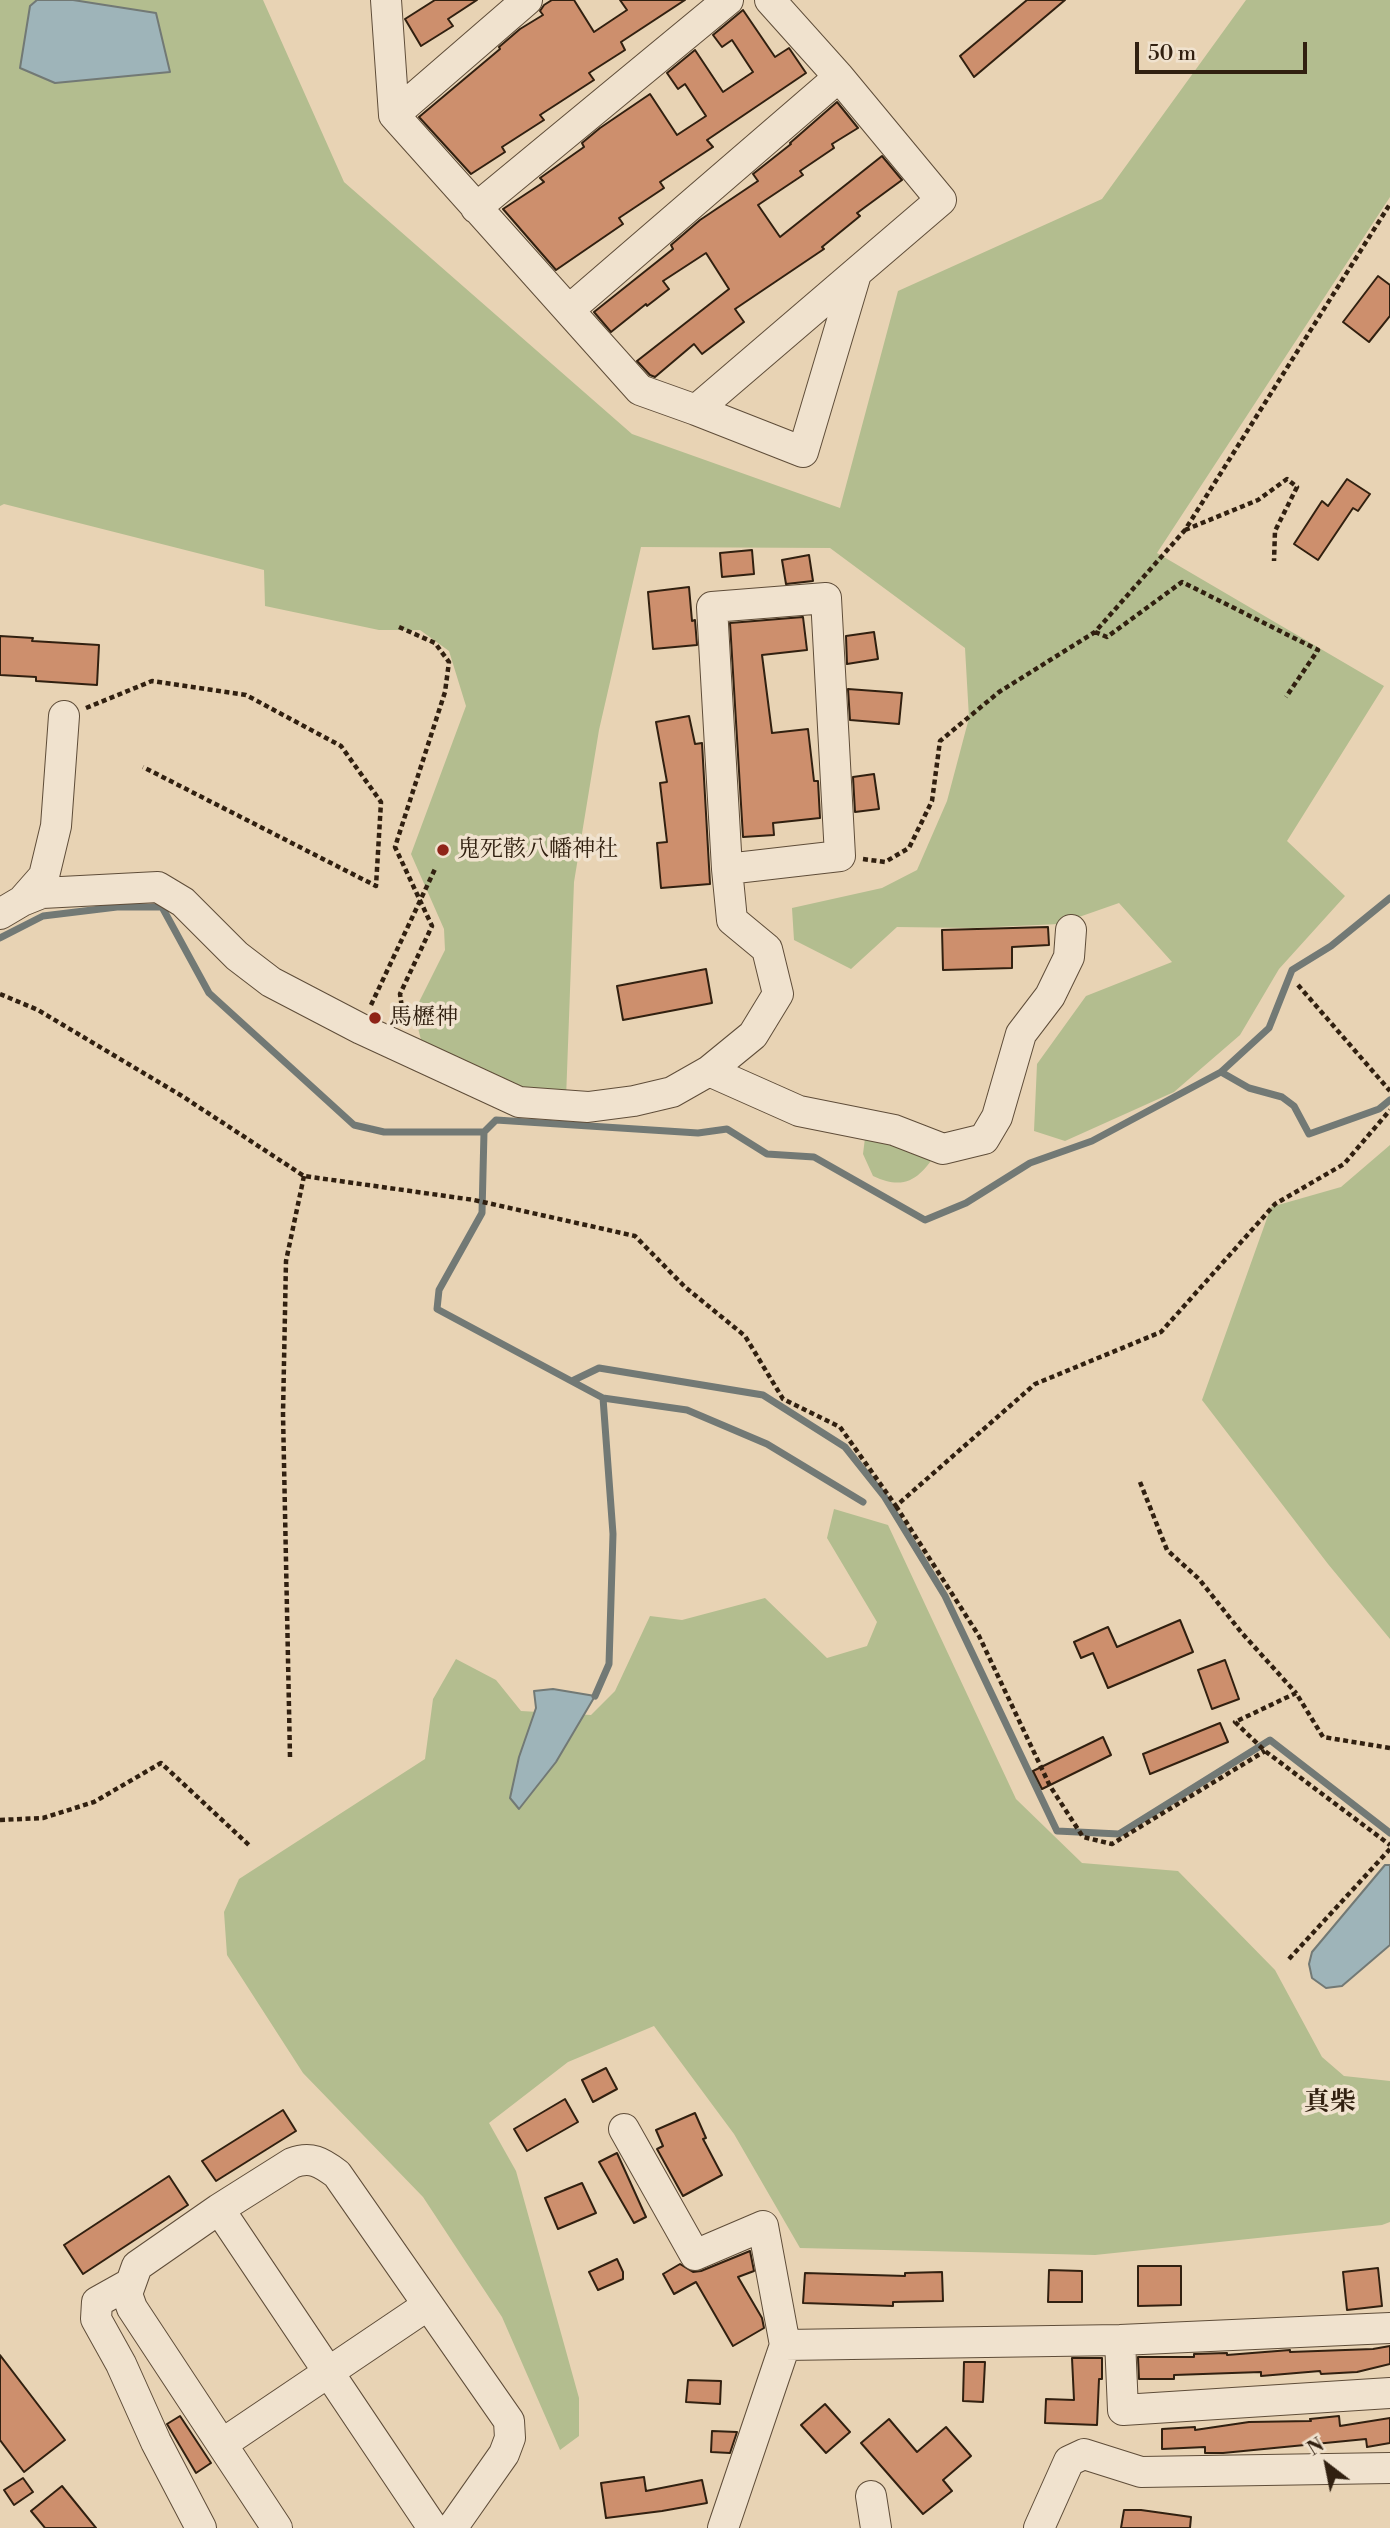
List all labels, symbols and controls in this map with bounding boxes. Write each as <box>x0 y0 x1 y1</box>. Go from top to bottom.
scale bar <box>1138 28 1310 72</box>
text: 50 m <box>1148 41 1196 67</box>
place label: 鬼死骸八幡神社 <box>457 836 618 864</box>
marker: 鬼死骸八幡神社 <box>435 842 451 858</box>
place label: 馬櫪神 <box>389 1004 458 1032</box>
marker: 馬櫪神 <box>367 1010 383 1026</box>
district label: 真柴 <box>1304 2088 1356 2120</box>
north arrow <box>1292 2430 1362 2500</box>
text: N <box>1303 2433 1329 2461</box>

